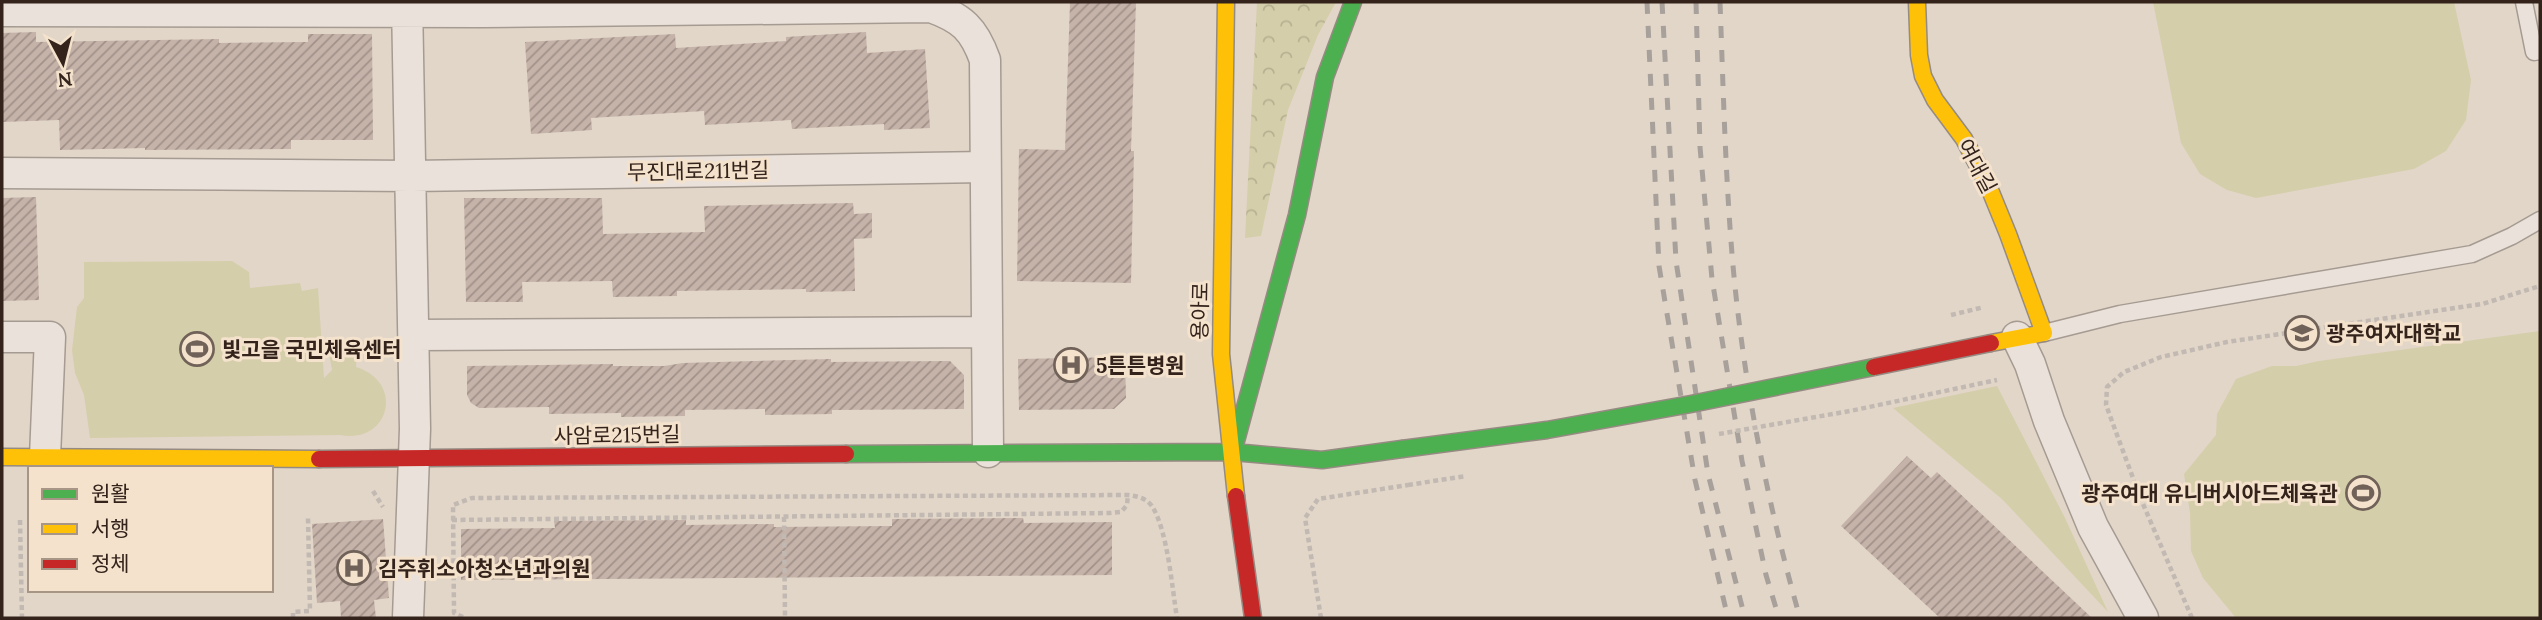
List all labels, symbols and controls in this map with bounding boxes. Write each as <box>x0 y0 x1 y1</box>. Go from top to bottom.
north arrow <box>28 28 98 98</box>
text: N <box>56 67 74 93</box>
street label: 여대길 <box>1951 134 2003 198</box>
street label: 무진대로211번길 <box>627 156 769 186</box>
street label: 용아로 <box>1186 282 1214 340</box>
school or university icon: 광주여자대학교 <box>2283 314 2321 352</box>
place label: 광주여자대학교 <box>2326 320 2461 347</box>
sports icon: 빛고을 국민체육센터 <box>178 330 216 368</box>
place label: 빛고을 국민체육센터 <box>222 336 401 363</box>
hospital icon: 5튼튼병원 <box>1052 346 1090 384</box>
place label: 5튼튼병원 <box>1096 352 1185 379</box>
street label: 사암로215번길 <box>553 420 681 450</box>
legend <box>28 466 273 592</box>
sports icon: 광주여대 유니버시아드체육관 <box>2344 474 2382 512</box>
text: 원활 <box>91 480 130 507</box>
place label: 광주여대 유니버시아드체육관 <box>2081 480 2338 507</box>
text: 서행 <box>91 515 130 542</box>
hospital icon: 김주휘소아청소년과의원 <box>335 549 373 587</box>
text: 정체 <box>91 550 130 577</box>
place label: 김주휘소아청소년과의원 <box>378 555 591 582</box>

